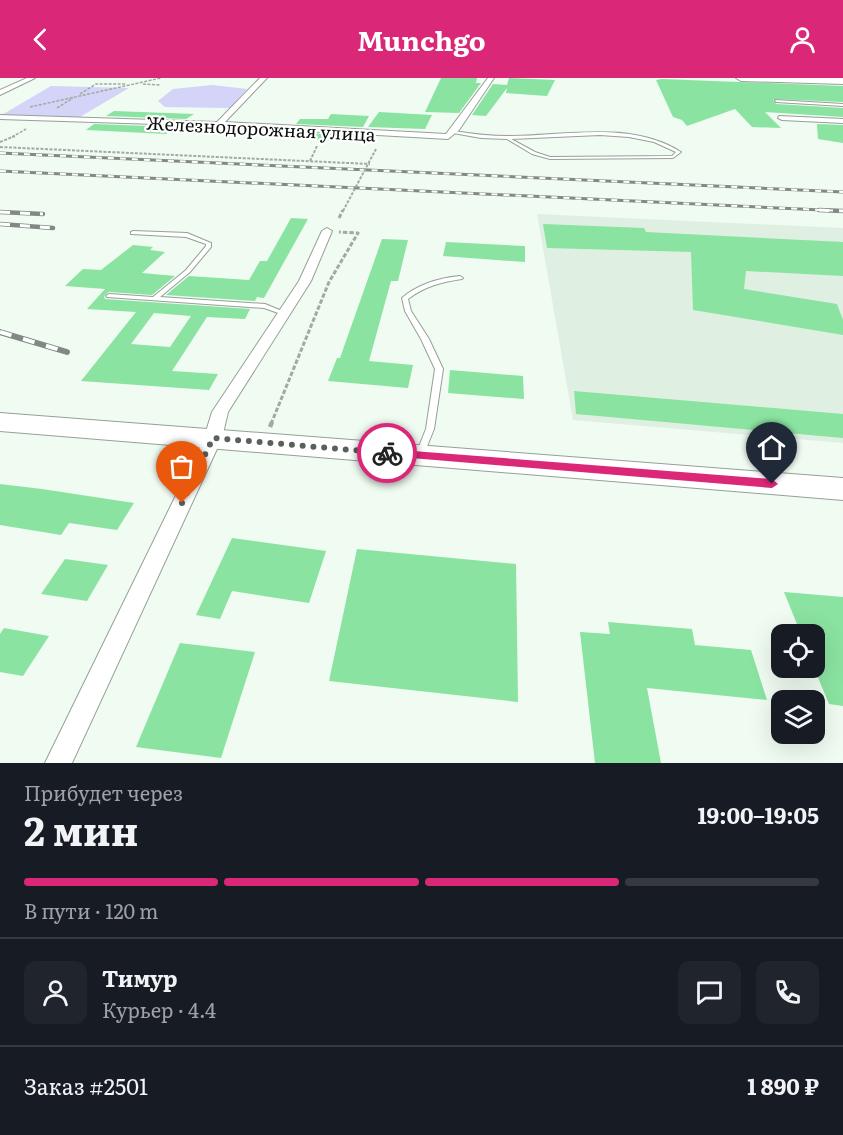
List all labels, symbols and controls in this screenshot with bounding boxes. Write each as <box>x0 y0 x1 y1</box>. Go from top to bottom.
text: Munchgo <box>357 19 486 59</box>
icon: back <box>24 23 57 56</box>
icon: person <box>786 23 819 56</box>
street label: Железнодорожная улица <box>146 109 376 147</box>
pin <box>746 422 797 484</box>
courier <box>357 423 417 483</box>
icon: home <box>755 431 788 464</box>
icon: bike <box>371 437 404 470</box>
pin <box>156 441 207 503</box>
icon: bag <box>165 450 198 483</box>
map controls <box>771 624 825 744</box>
button: locate <box>771 624 825 678</box>
button: layers <box>771 690 825 744</box>
text: Прибудет через <box>24 777 183 807</box>
text: 19:00–19:05 <box>697 798 819 831</box>
text: 2 мин <box>24 800 138 858</box>
text: В пути · 120 m <box>24 895 158 925</box>
button: person <box>24 961 87 1024</box>
text: Тимур <box>102 961 178 994</box>
button: chat <box>678 961 741 1024</box>
button: phone <box>756 961 819 1024</box>
text: Курьер · 4.4 <box>102 994 216 1024</box>
text: Заказ #2501 <box>24 1069 148 1102</box>
text: 1 890 ₽ <box>747 1069 819 1102</box>

